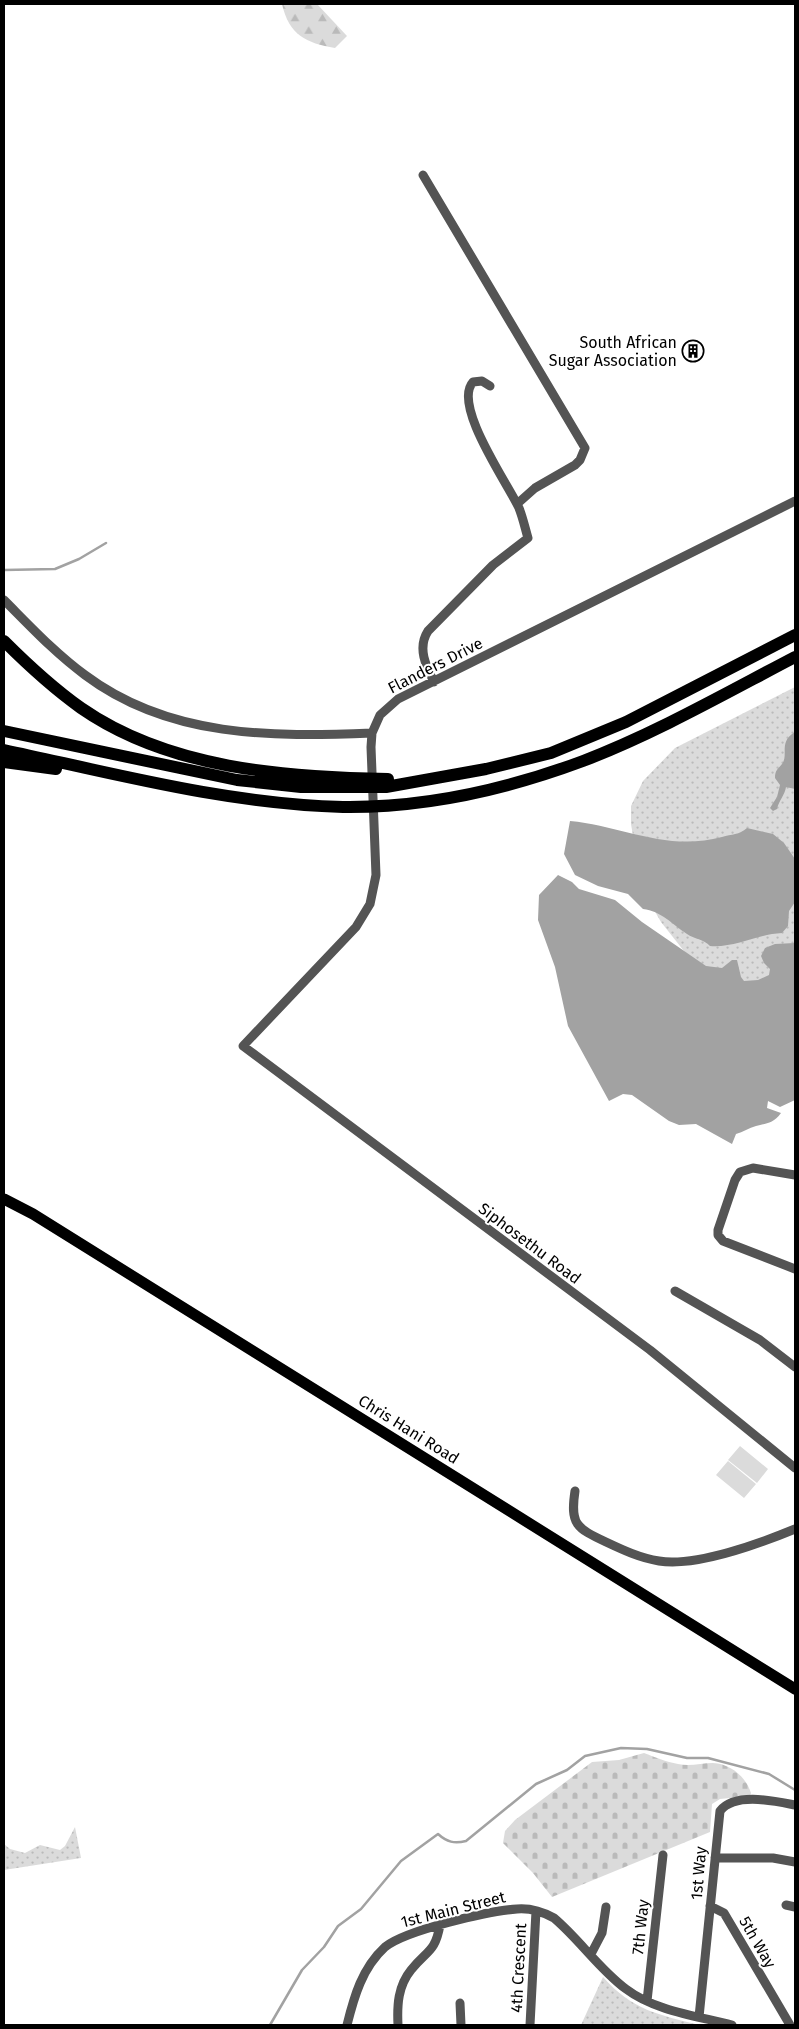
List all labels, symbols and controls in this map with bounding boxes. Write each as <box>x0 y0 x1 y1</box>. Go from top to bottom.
place label: South African Sugar Association <box>549 333 677 370</box>
building icon: South African Sugar Association <box>681 339 705 363</box>
street label: Flanders Drive <box>385 633 486 697</box>
street label: Siphosethu Road <box>475 1199 585 1288</box>
street label: Chris Hani Road <box>355 1391 463 1468</box>
street label: 1st Way <box>687 1845 710 1901</box>
street label: 1st Main Street <box>399 1887 508 1932</box>
street label: 7th Way <box>628 1898 653 1956</box>
street label: 5th Way <box>735 1913 780 1972</box>
street label: 4th Crescent <box>507 1923 530 2013</box>

